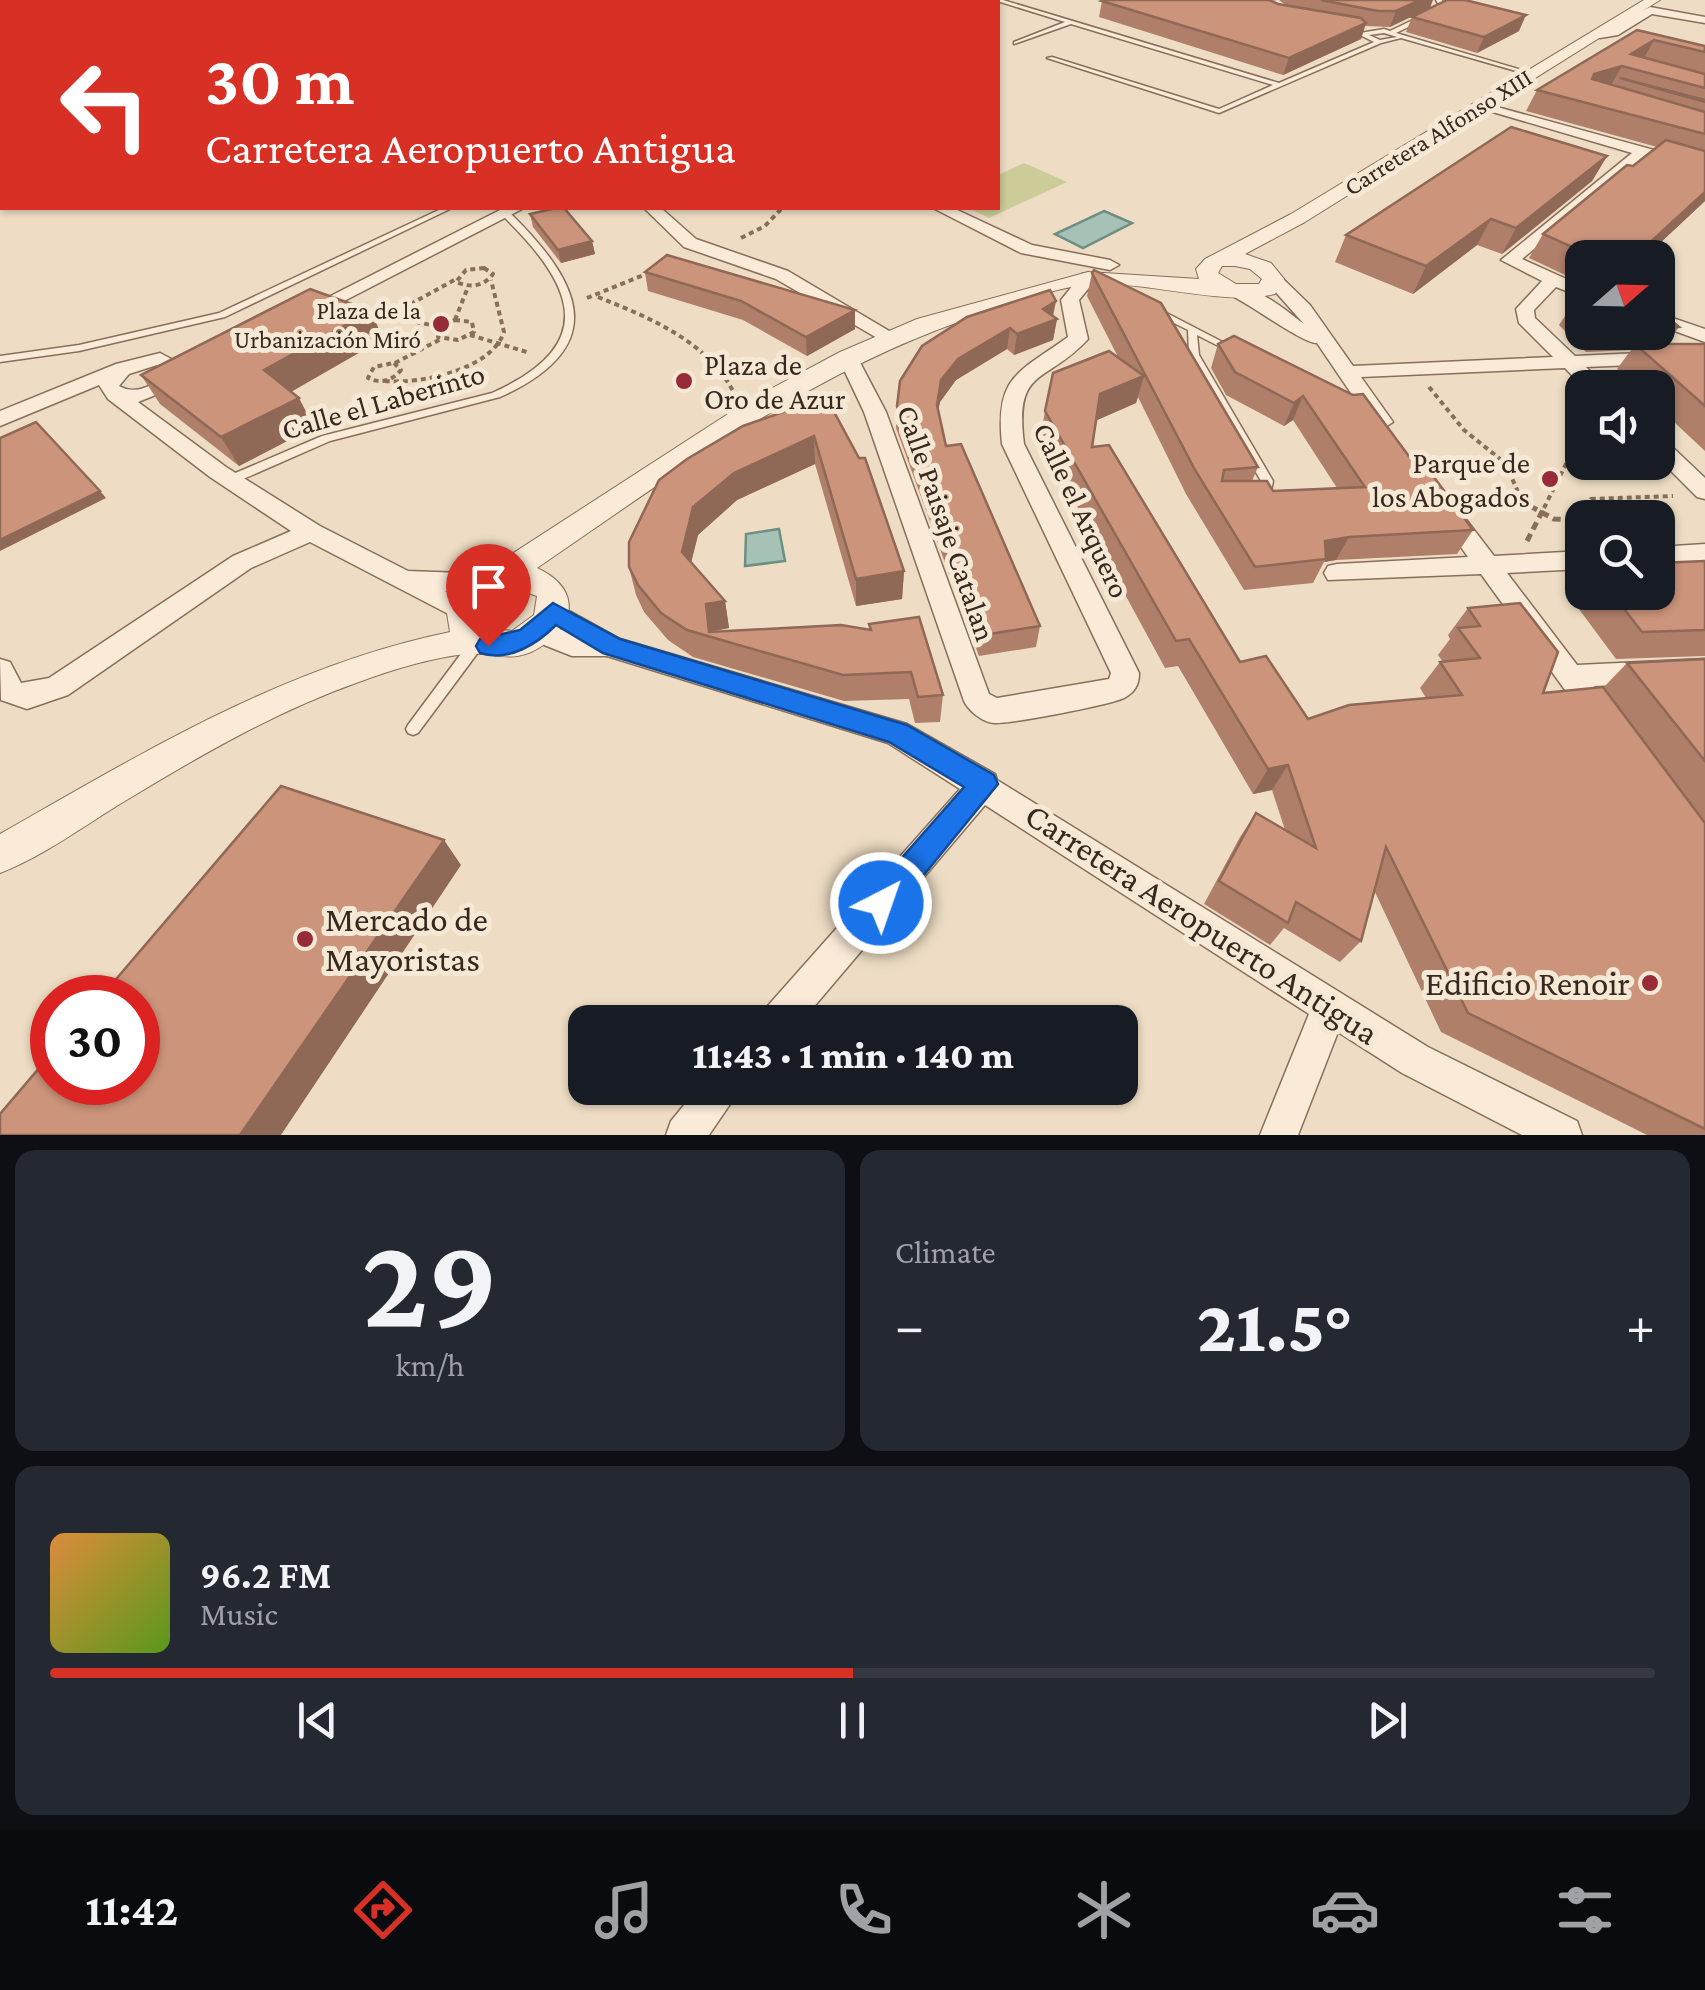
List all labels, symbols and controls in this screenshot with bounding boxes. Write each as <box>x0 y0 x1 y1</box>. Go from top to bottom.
icon: left <box>40 40 170 170</box>
text: 30 m <box>205 41 354 119</box>
street label: Carretera Alfonso XIII <box>1339 63 1537 201</box>
text: Carretera Aeropuerto Antigua <box>205 123 736 173</box>
north arrow <box>1565 240 1675 350</box>
map controls <box>1565 240 1675 610</box>
place label: Plaza de la Urbanización Miró <box>234 297 421 353</box>
marker: Plaza de la Urbanización Miró <box>430 313 452 335</box>
place label: Plaza de Oro de Azur <box>704 348 846 415</box>
street label: Calle el Laberinto <box>278 356 488 446</box>
marker: Plaza de Oro de Azur <box>673 370 695 392</box>
button: sound <box>1565 370 1675 480</box>
street label: Calle Paisaje Catalan <box>890 401 1003 646</box>
street label: Calle el Arquero <box>1026 417 1137 603</box>
place label: Parque de los Abogados <box>1372 446 1530 514</box>
marker: Parque de los Abogados <box>1539 468 1561 490</box>
button: search <box>1565 500 1675 610</box>
pin <box>446 544 531 647</box>
icon: arrive <box>461 559 516 614</box>
street label: Carretera Aeropuerto Antigua <box>1018 795 1386 1053</box>
position arrow <box>829 851 933 955</box>
place label: Mercado de Mayoristas <box>325 900 488 979</box>
marker: Mercado de Mayoristas <box>294 928 316 950</box>
place label: Edificio Renoir <box>1425 964 1630 1003</box>
marker: Edificio Renoir <box>1639 972 1661 994</box>
speed limit sign: 30 <box>30 975 160 1105</box>
text: 11:43 · 1 min · 140 m <box>692 1034 1014 1076</box>
text: 29 <box>362 1209 498 1354</box>
text: Climate <box>895 1234 996 1270</box>
text: 21.5° <box>1197 1284 1353 1367</box>
text: − <box>895 1295 924 1356</box>
text: + <box>1626 1295 1655 1356</box>
text: km/h <box>396 1347 465 1383</box>
text: 96.2 FM <box>200 1554 331 1596</box>
text: Music <box>200 1596 278 1632</box>
icon: previous <box>290 1693 345 1748</box>
icon: pause <box>825 1693 880 1748</box>
icon: next <box>1360 1693 1415 1748</box>
icon: directions <box>348 1875 418 1945</box>
icon: music <box>589 1875 659 1945</box>
icon: phone <box>829 1875 899 1945</box>
icon: climate <box>1069 1875 1139 1945</box>
icon: car <box>1310 1875 1380 1945</box>
icon: filters <box>1550 1875 1620 1945</box>
text: 11:42 <box>85 1885 178 1935</box>

